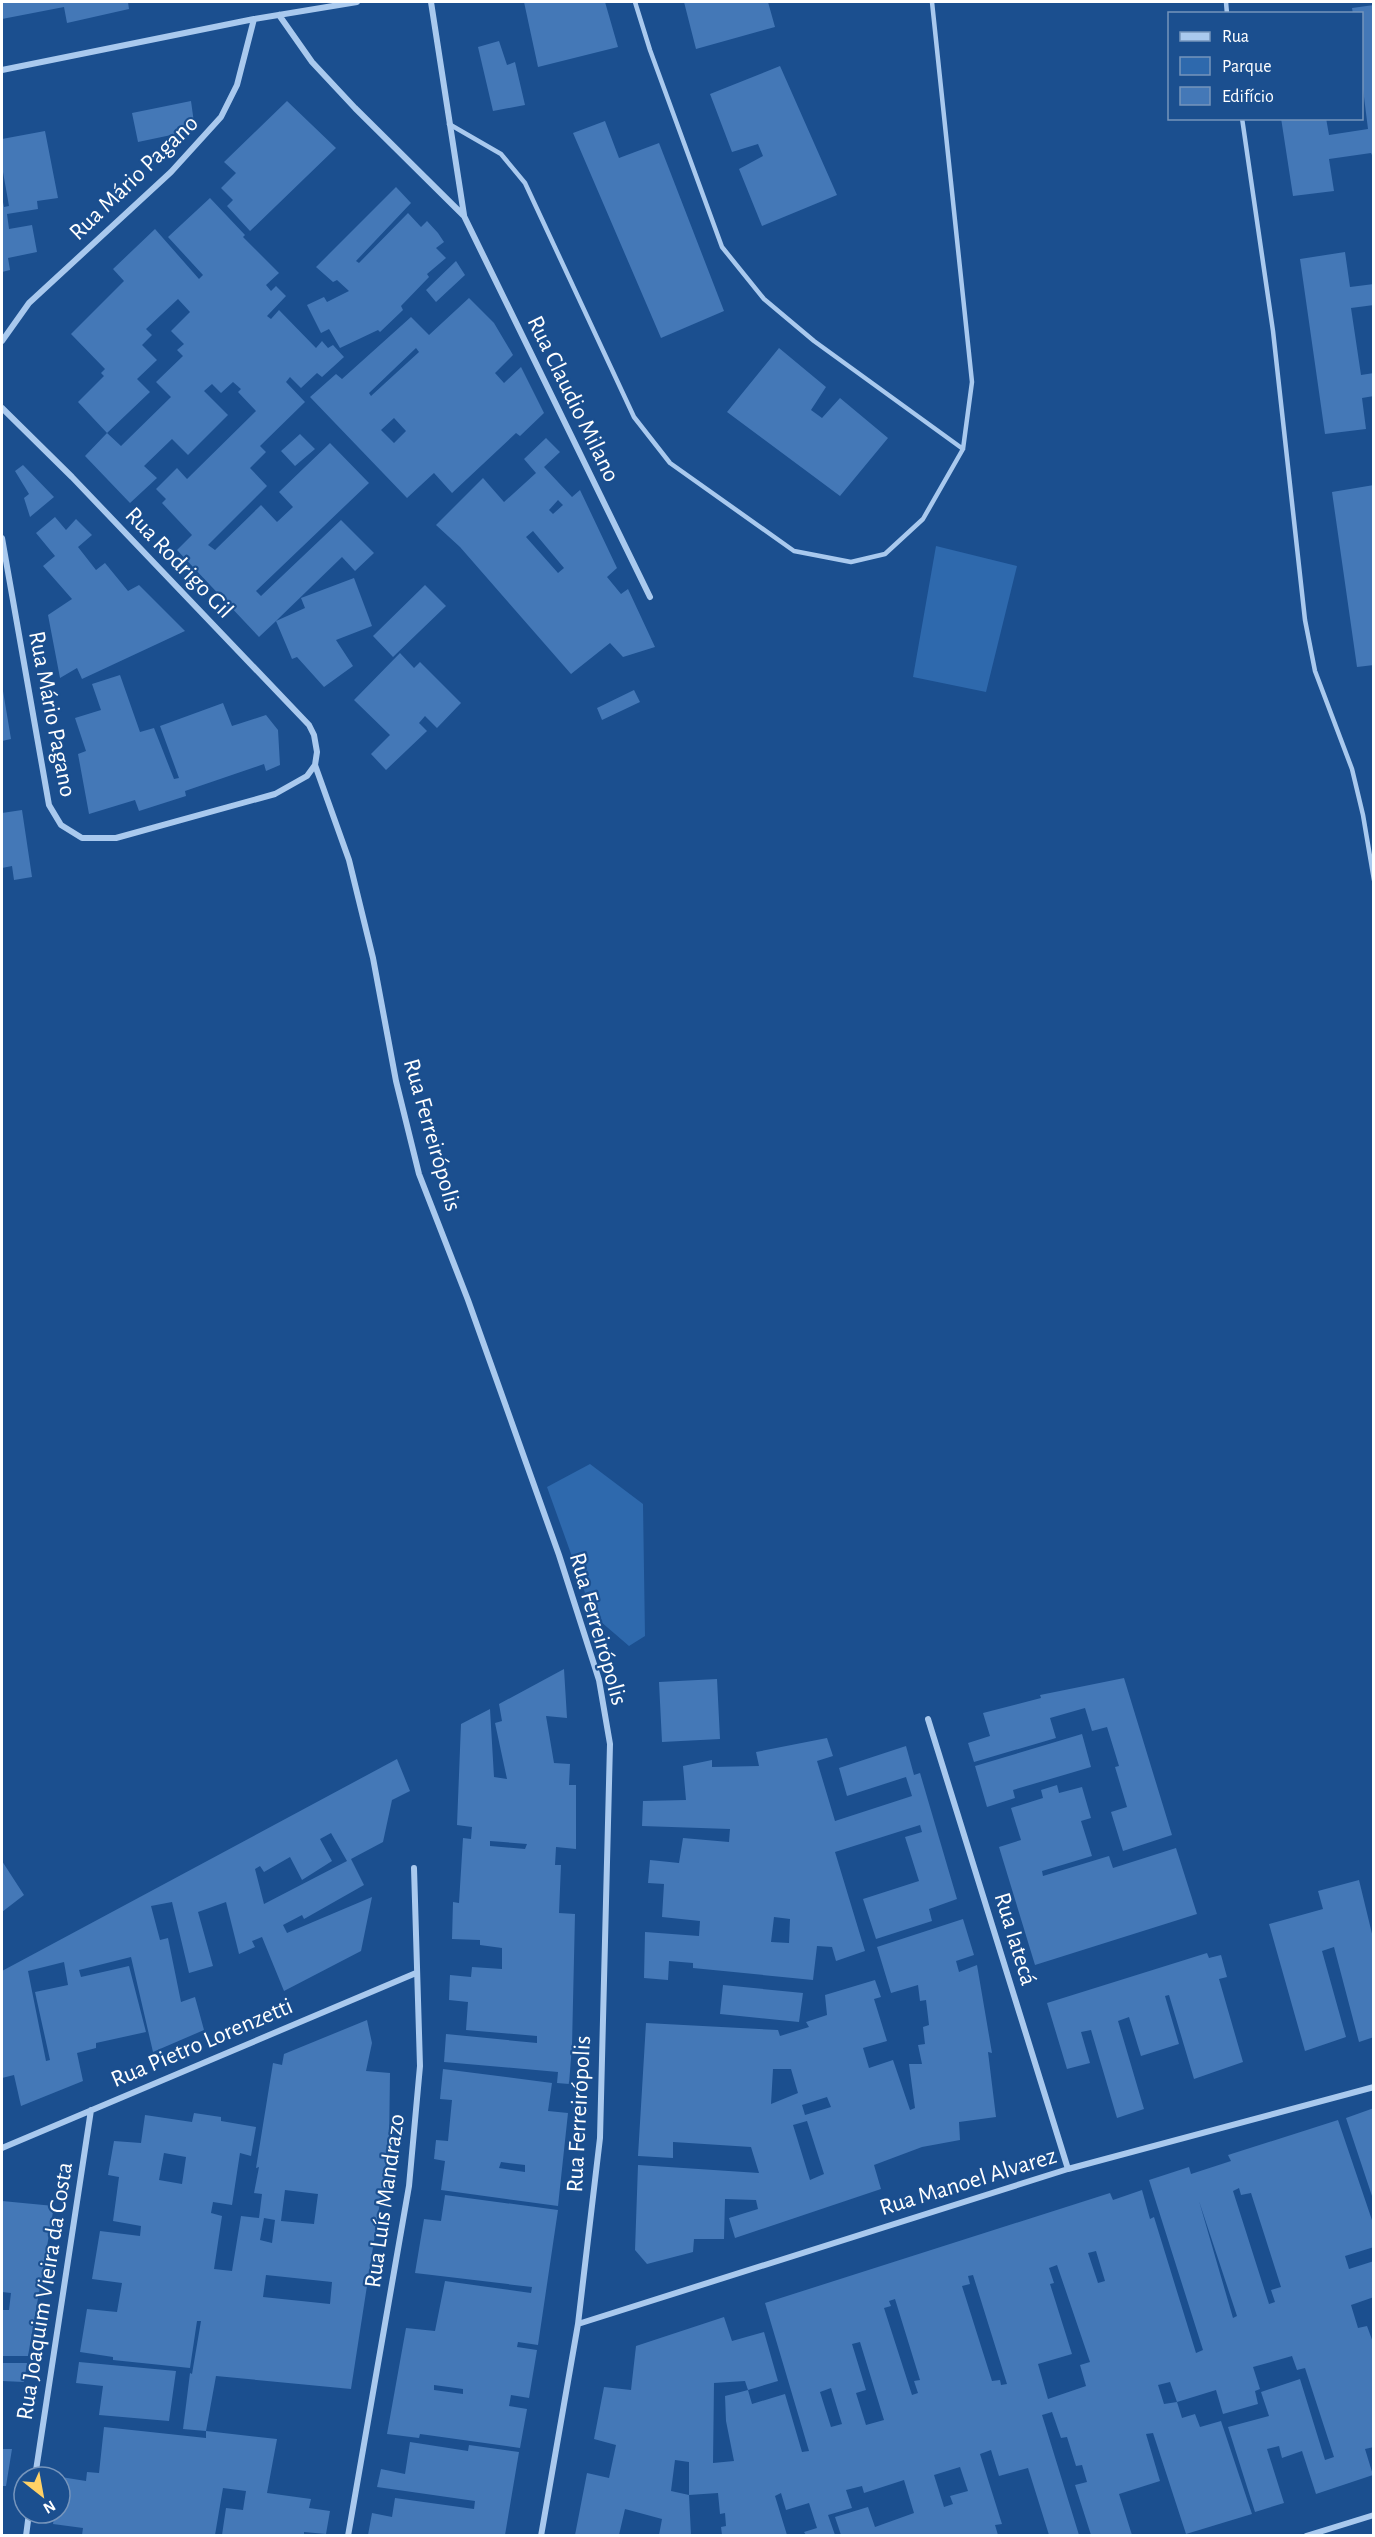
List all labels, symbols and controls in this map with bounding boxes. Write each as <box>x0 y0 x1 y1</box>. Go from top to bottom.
legend <box>1168 12 1363 120</box>
text: Rua <box>1222 28 1249 46</box>
text: Parque <box>1222 58 1271 76</box>
text: Edifício <box>1222 88 1274 106</box>
street label: Rua Mário Pagano <box>65 111 203 245</box>
street label: Rua Claudio Milano <box>522 312 624 486</box>
street label: Rua Rodrigo Gil <box>120 503 238 623</box>
street label: Rua Mário Pagano <box>24 629 80 799</box>
street label: Rua Ferreirópolis <box>399 1056 465 1214</box>
street label: Rua Ferreirópolis <box>565 1550 631 1708</box>
street label: Rua Iatecá <box>990 1890 1040 1988</box>
street label: Rua Pietro Lorenzetti <box>108 1994 296 2092</box>
street label: Rua Ferreirópolis <box>563 2035 595 2193</box>
street label: Rua Luís Mandrazo <box>361 2113 409 2289</box>
street label: Rua Manoel Alvarez <box>877 2144 1060 2220</box>
street label: Rua Joaquim Vieira da Costa <box>13 2160 77 2422</box>
north arrow <box>12 2465 72 2525</box>
text: N <box>40 2497 58 2517</box>

